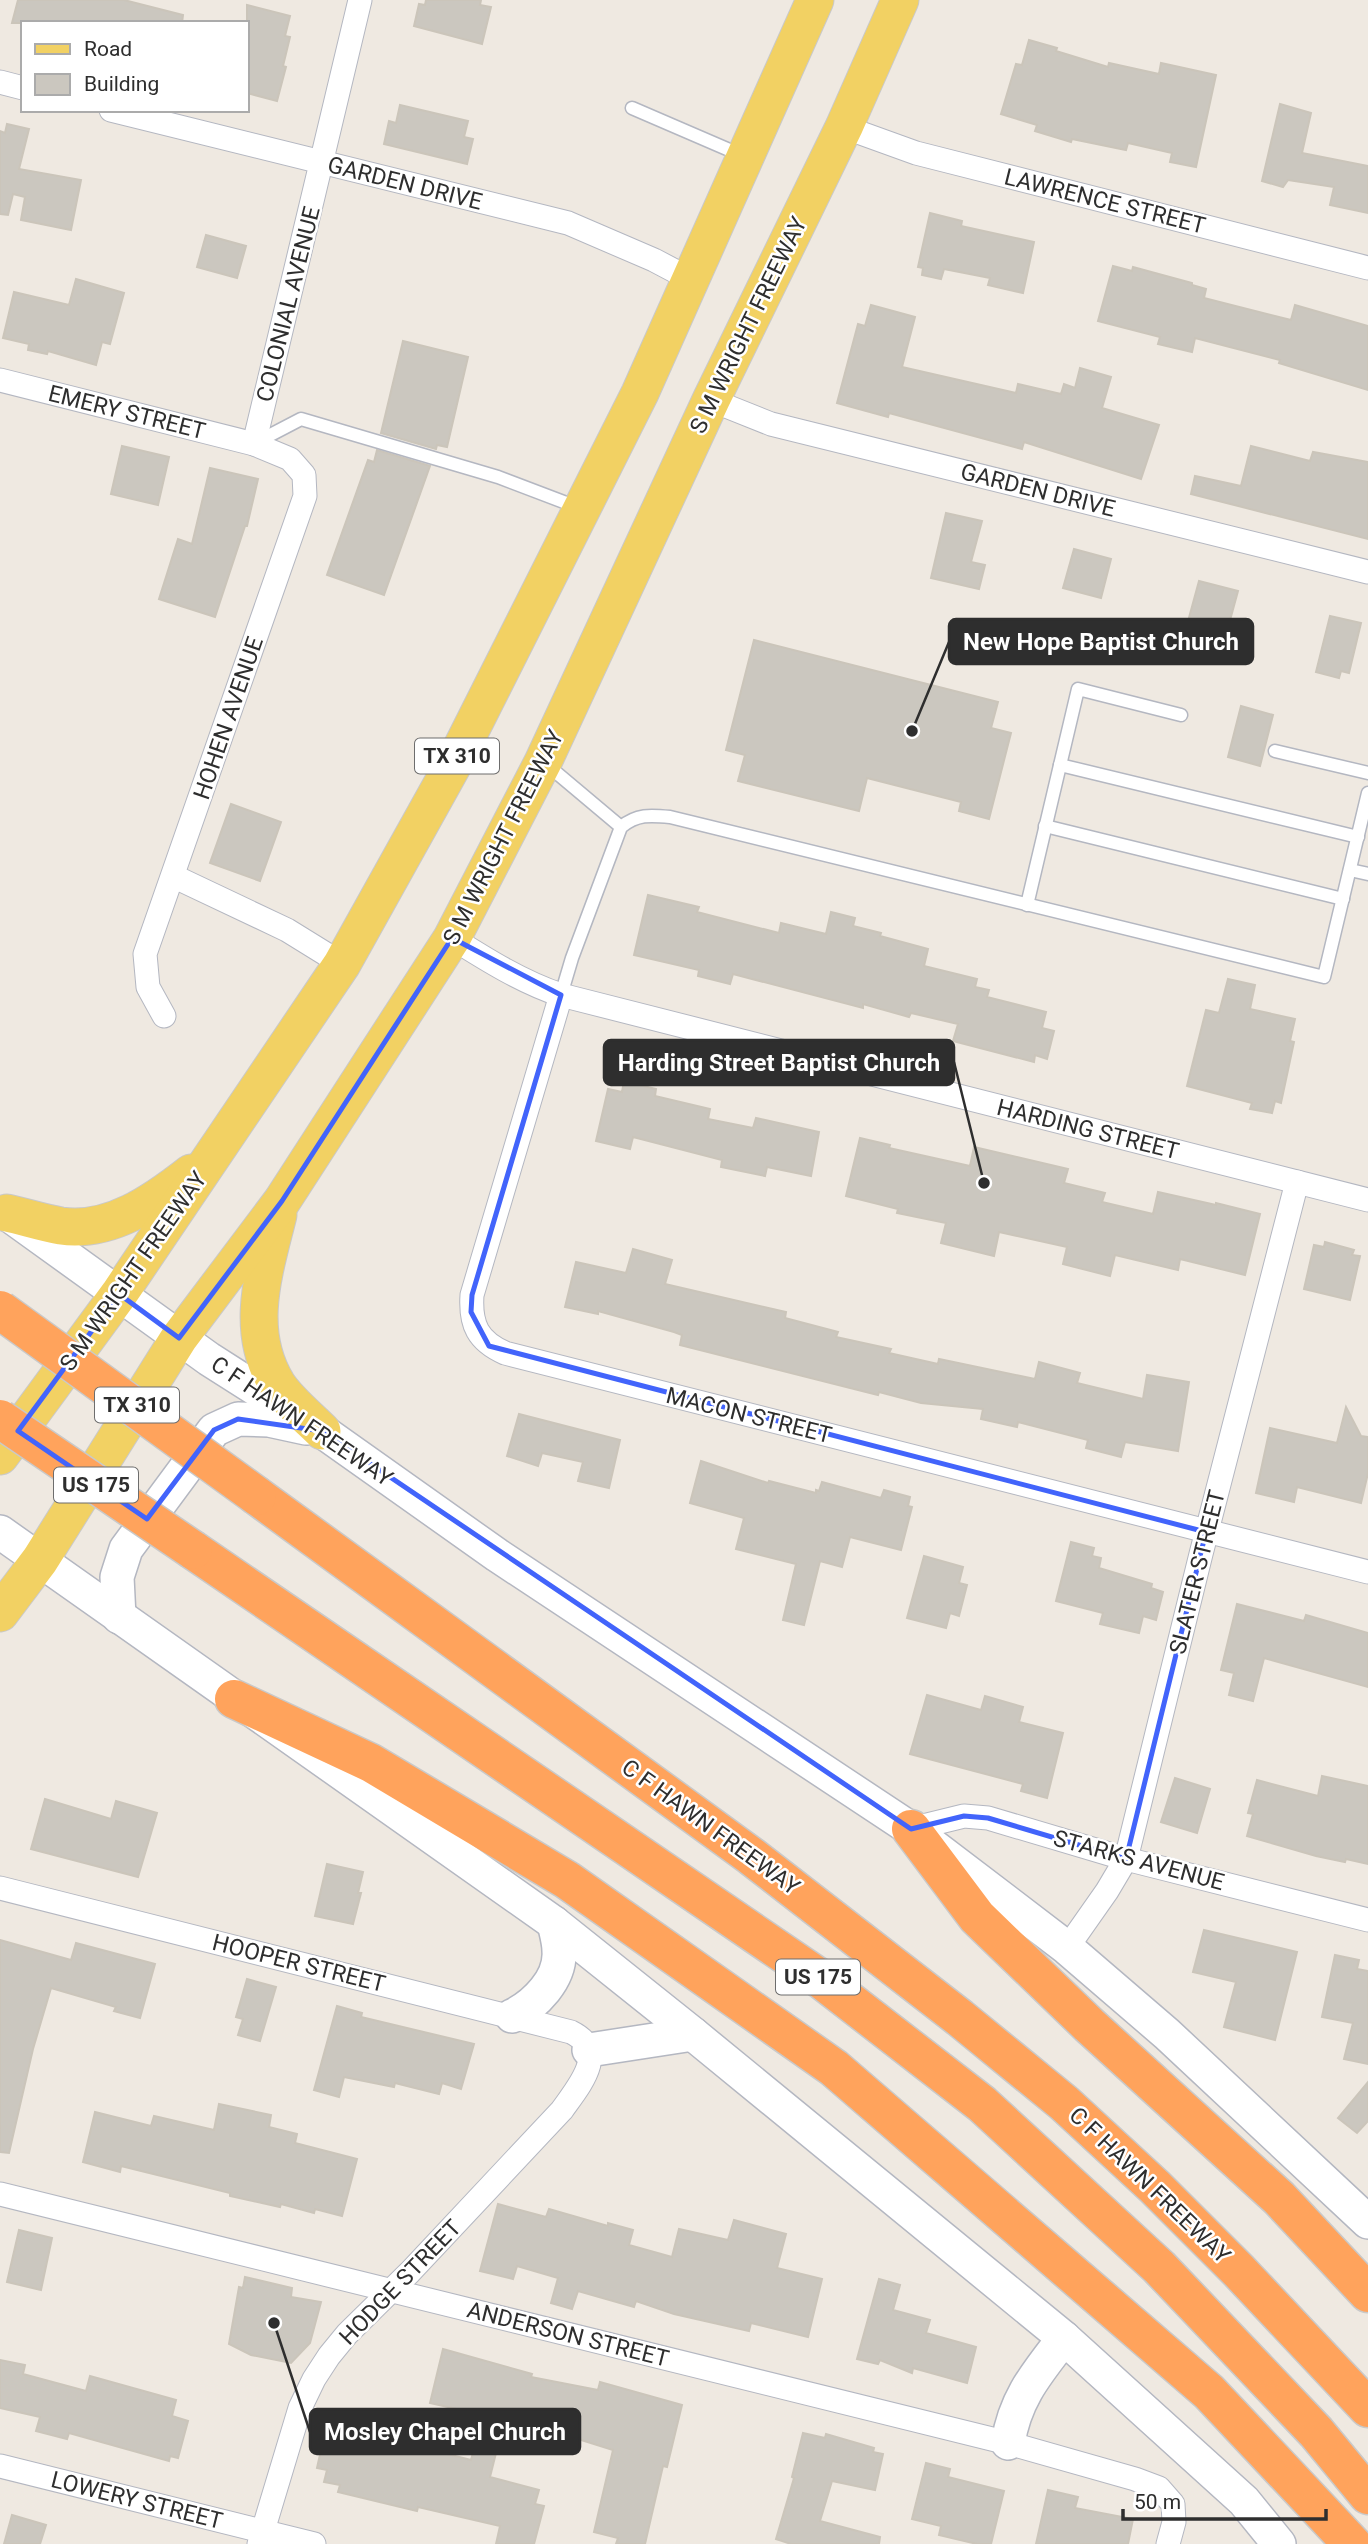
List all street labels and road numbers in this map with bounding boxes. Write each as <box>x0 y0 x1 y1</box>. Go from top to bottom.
street label: GARDEN DRIVE <box>325 151 485 216</box>
street label: LAWRENCE STREET <box>1002 163 1208 240</box>
street label: COLONIAL AVENUE <box>251 204 326 405</box>
street label: S M WRIGHT FREEWAY <box>684 212 813 438</box>
street label: EMERY STREET <box>45 380 209 445</box>
street label: GARDEN DRIVE <box>958 458 1118 523</box>
street label: HOHEN AVENUE <box>188 633 269 803</box>
street label: S M WRIGHT FREEWAY <box>438 725 569 949</box>
road number: TX 310 <box>415 738 499 774</box>
street label: HARDING STREET <box>994 1094 1182 1165</box>
street label: S M WRIGHT FREEWAY <box>54 1166 213 1376</box>
street label: C F HAWN FREEWAY <box>206 1351 398 1492</box>
street label: MACON STREET <box>663 1382 835 1449</box>
road number: TX 310 <box>95 1388 179 1422</box>
road number: US 175 <box>54 1468 138 1502</box>
street label: SLATER STREET <box>1164 1487 1231 1657</box>
street label: C F HAWN FREEWAY <box>617 1754 805 1901</box>
street label: STARKS AVENUE <box>1051 1825 1227 1896</box>
street label: HOOPER STREET <box>210 1929 388 1998</box>
road number: US 175 <box>776 1960 860 1994</box>
street label: C F HAWN FREEWAY <box>1064 2102 1236 2269</box>
street label: HODGE STREET <box>334 2214 467 2351</box>
street label: ANDERSON STREET <box>464 2296 672 2373</box>
street label: LOWERY STREET <box>48 2466 226 2535</box>

